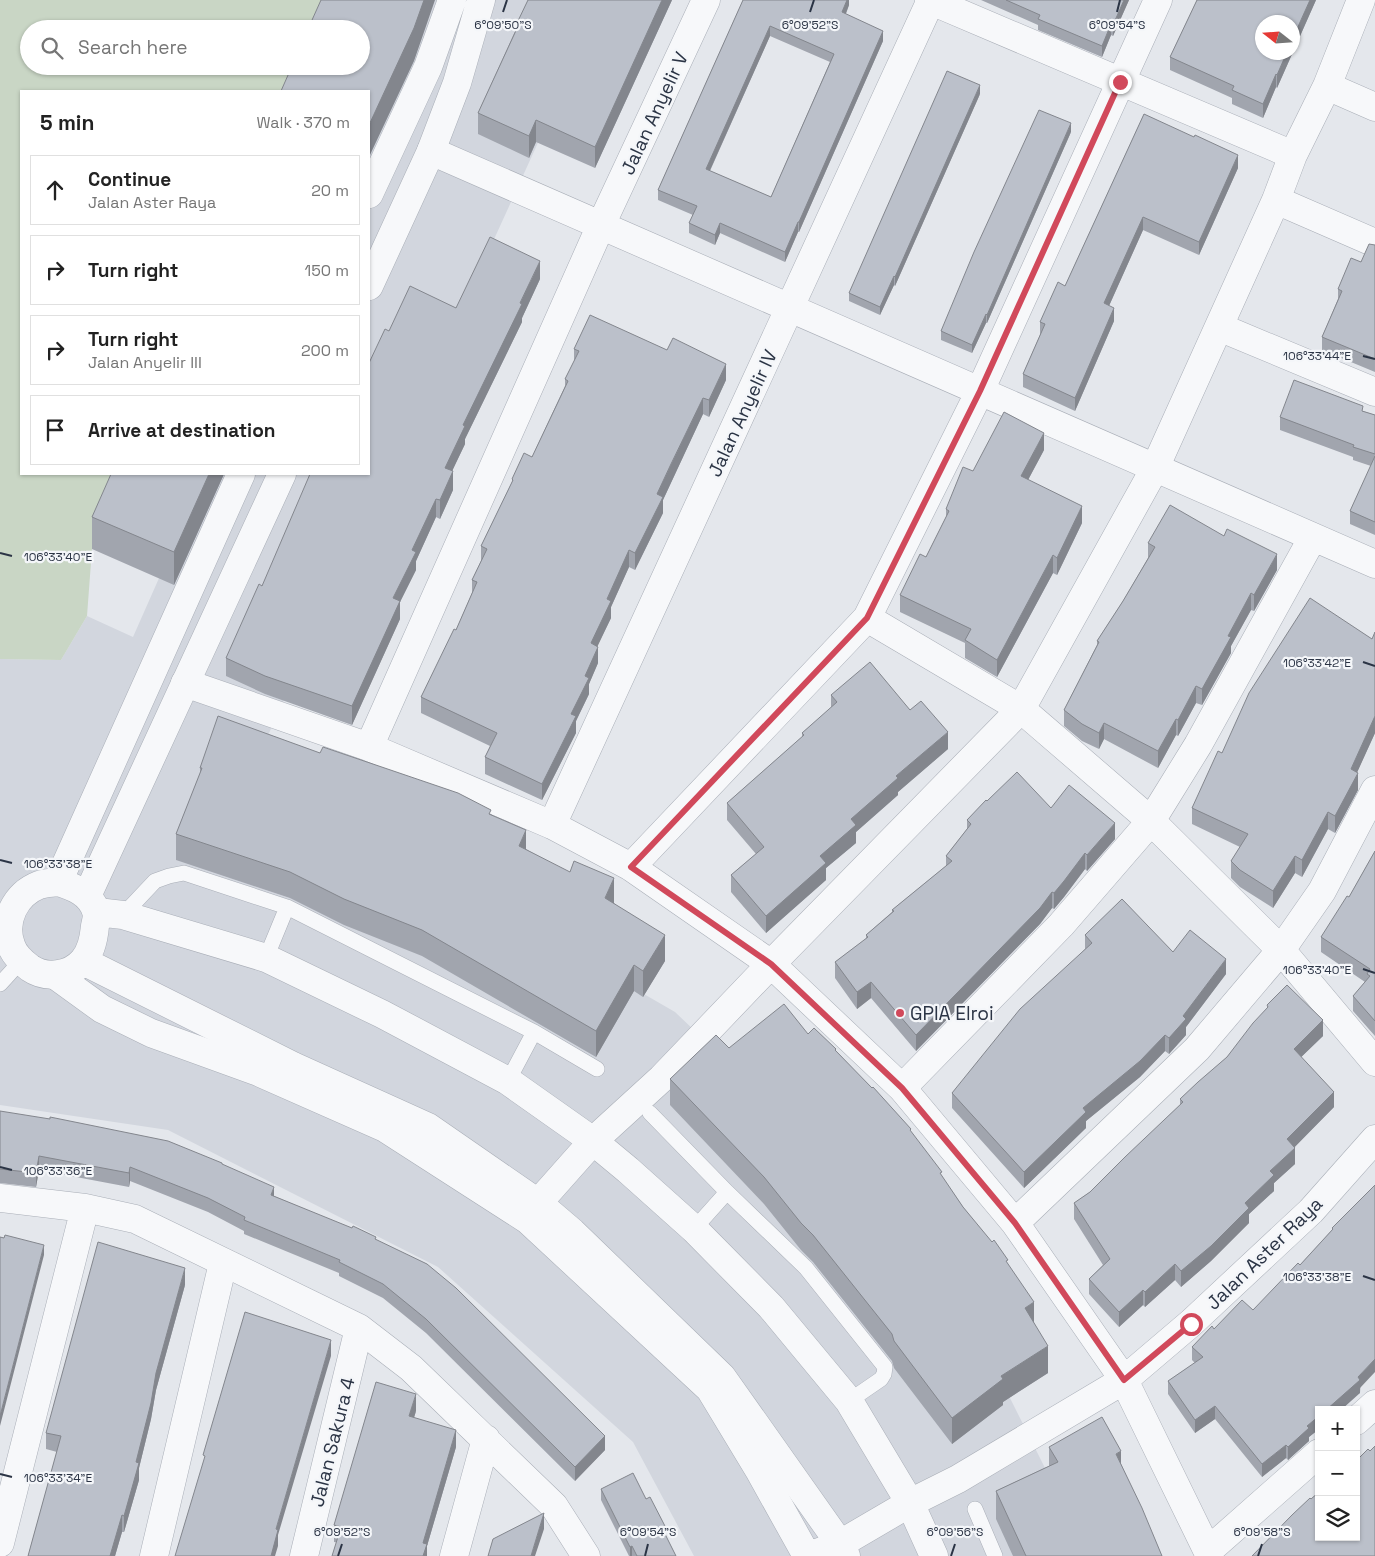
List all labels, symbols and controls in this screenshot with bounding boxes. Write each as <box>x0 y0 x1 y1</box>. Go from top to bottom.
north arrow <box>1255 15 1300 60</box>
text: 6°09'50"S <box>474 17 532 33</box>
text: 6°09'52"S <box>782 17 838 33</box>
text: 6°09'54"S <box>1089 17 1145 33</box>
search box <box>20 20 370 75</box>
icon: search <box>38 34 66 62</box>
text: Search here <box>78 35 188 60</box>
street label: Jalan Anyelir V <box>615 48 694 179</box>
route end <box>1109 71 1132 94</box>
text: 5 min <box>40 109 94 136</box>
text: Walk · 370 m <box>257 112 350 133</box>
text: Continue <box>88 167 171 192</box>
icon: ahead <box>41 176 69 204</box>
text: 20 m <box>311 180 349 201</box>
text: Jalan Aster Raya <box>88 192 216 213</box>
icon: right <box>41 256 69 284</box>
text: Turn right <box>88 258 178 283</box>
text: 150 m <box>305 260 349 281</box>
text: Turn right <box>88 327 178 352</box>
icon: right <box>41 336 69 364</box>
text: 200 m <box>301 340 349 361</box>
street label: Jalan Anyelir IV <box>702 345 783 481</box>
text: 106°33'44"E <box>1283 348 1351 364</box>
text: Jalan Anyelir III <box>88 352 202 373</box>
icon: arrive <box>41 416 69 444</box>
text: Arrive at destination <box>88 418 276 443</box>
text: 106°33'40"E <box>24 549 93 565</box>
text: 106°33'42"E <box>1283 655 1351 671</box>
text: 106°33'38"E <box>24 856 93 872</box>
text: 106°33'40"E <box>1283 962 1352 978</box>
place label: GPIA Elroi <box>910 1001 994 1026</box>
marker: GPIA Elroi <box>894 1007 906 1019</box>
text: 106°33'36"E <box>24 1163 93 1179</box>
street label: Jalan Aster Raya <box>1201 1191 1328 1315</box>
text: 106°33'38"E <box>1283 1269 1352 1285</box>
route start <box>1180 1313 1203 1336</box>
street label: Jalan Sakura 4 <box>304 1375 361 1510</box>
map controls <box>1315 1406 1360 1541</box>
button: + <box>1315 1406 1360 1451</box>
button: − <box>1315 1451 1360 1496</box>
text: 106°33'34"E <box>24 1470 92 1486</box>
button: layers <box>1315 1496 1360 1541</box>
text: 6°09'52"S <box>314 1524 370 1540</box>
text: 6°09'54"S <box>620 1524 676 1540</box>
text: 6°09'56"S <box>927 1524 983 1540</box>
text: 6°09'58"S <box>1233 1524 1291 1540</box>

